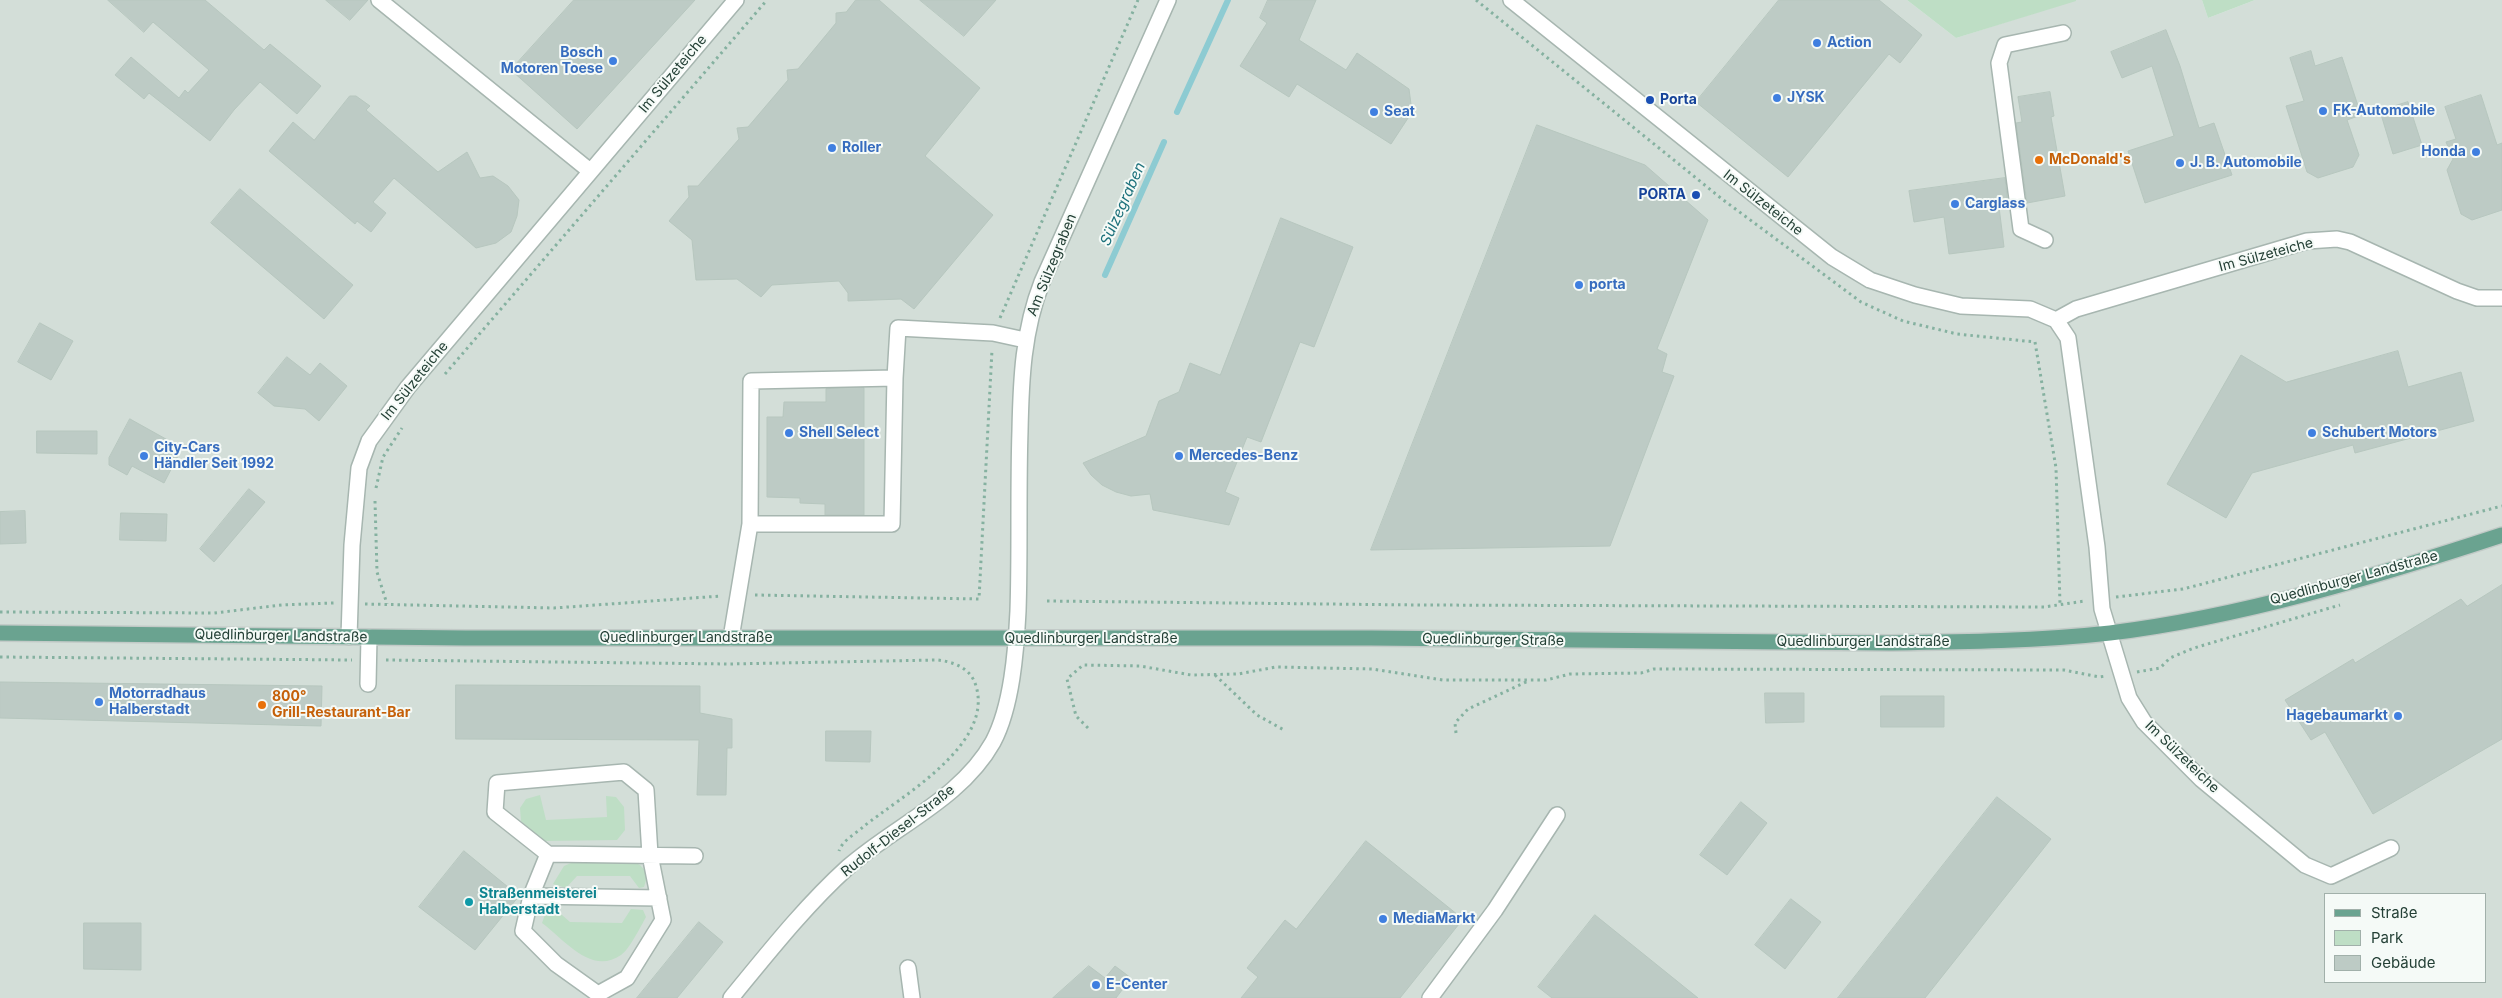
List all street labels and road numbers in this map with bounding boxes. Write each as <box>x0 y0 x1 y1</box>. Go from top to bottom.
street label: Im Sülzeteiche <box>635 32 711 116</box>
street label: Im Sülzeteiche <box>1720 167 1806 239</box>
street label: Am Sülzegraben <box>1024 211 1080 319</box>
street label: Im Sülzeteiche <box>2217 234 2315 276</box>
street label: Im Sülzeteiche <box>378 338 452 424</box>
street label: Quedlinburger Landstraße <box>2268 547 2440 609</box>
street label: Quedlinburger Landstraße <box>194 626 368 646</box>
street label: Quedlinburger Landstraße <box>599 630 773 646</box>
street label: Quedlinburger Straße <box>1422 630 1564 650</box>
street label: Quedlinburger Landstraße <box>1004 631 1178 647</box>
street label: Quedlinburger Landstraße <box>1776 634 1950 650</box>
street label: Im Sülzeteiche <box>2141 717 2223 797</box>
street label: Rudolf-Diesel-Straße <box>838 781 958 881</box>

